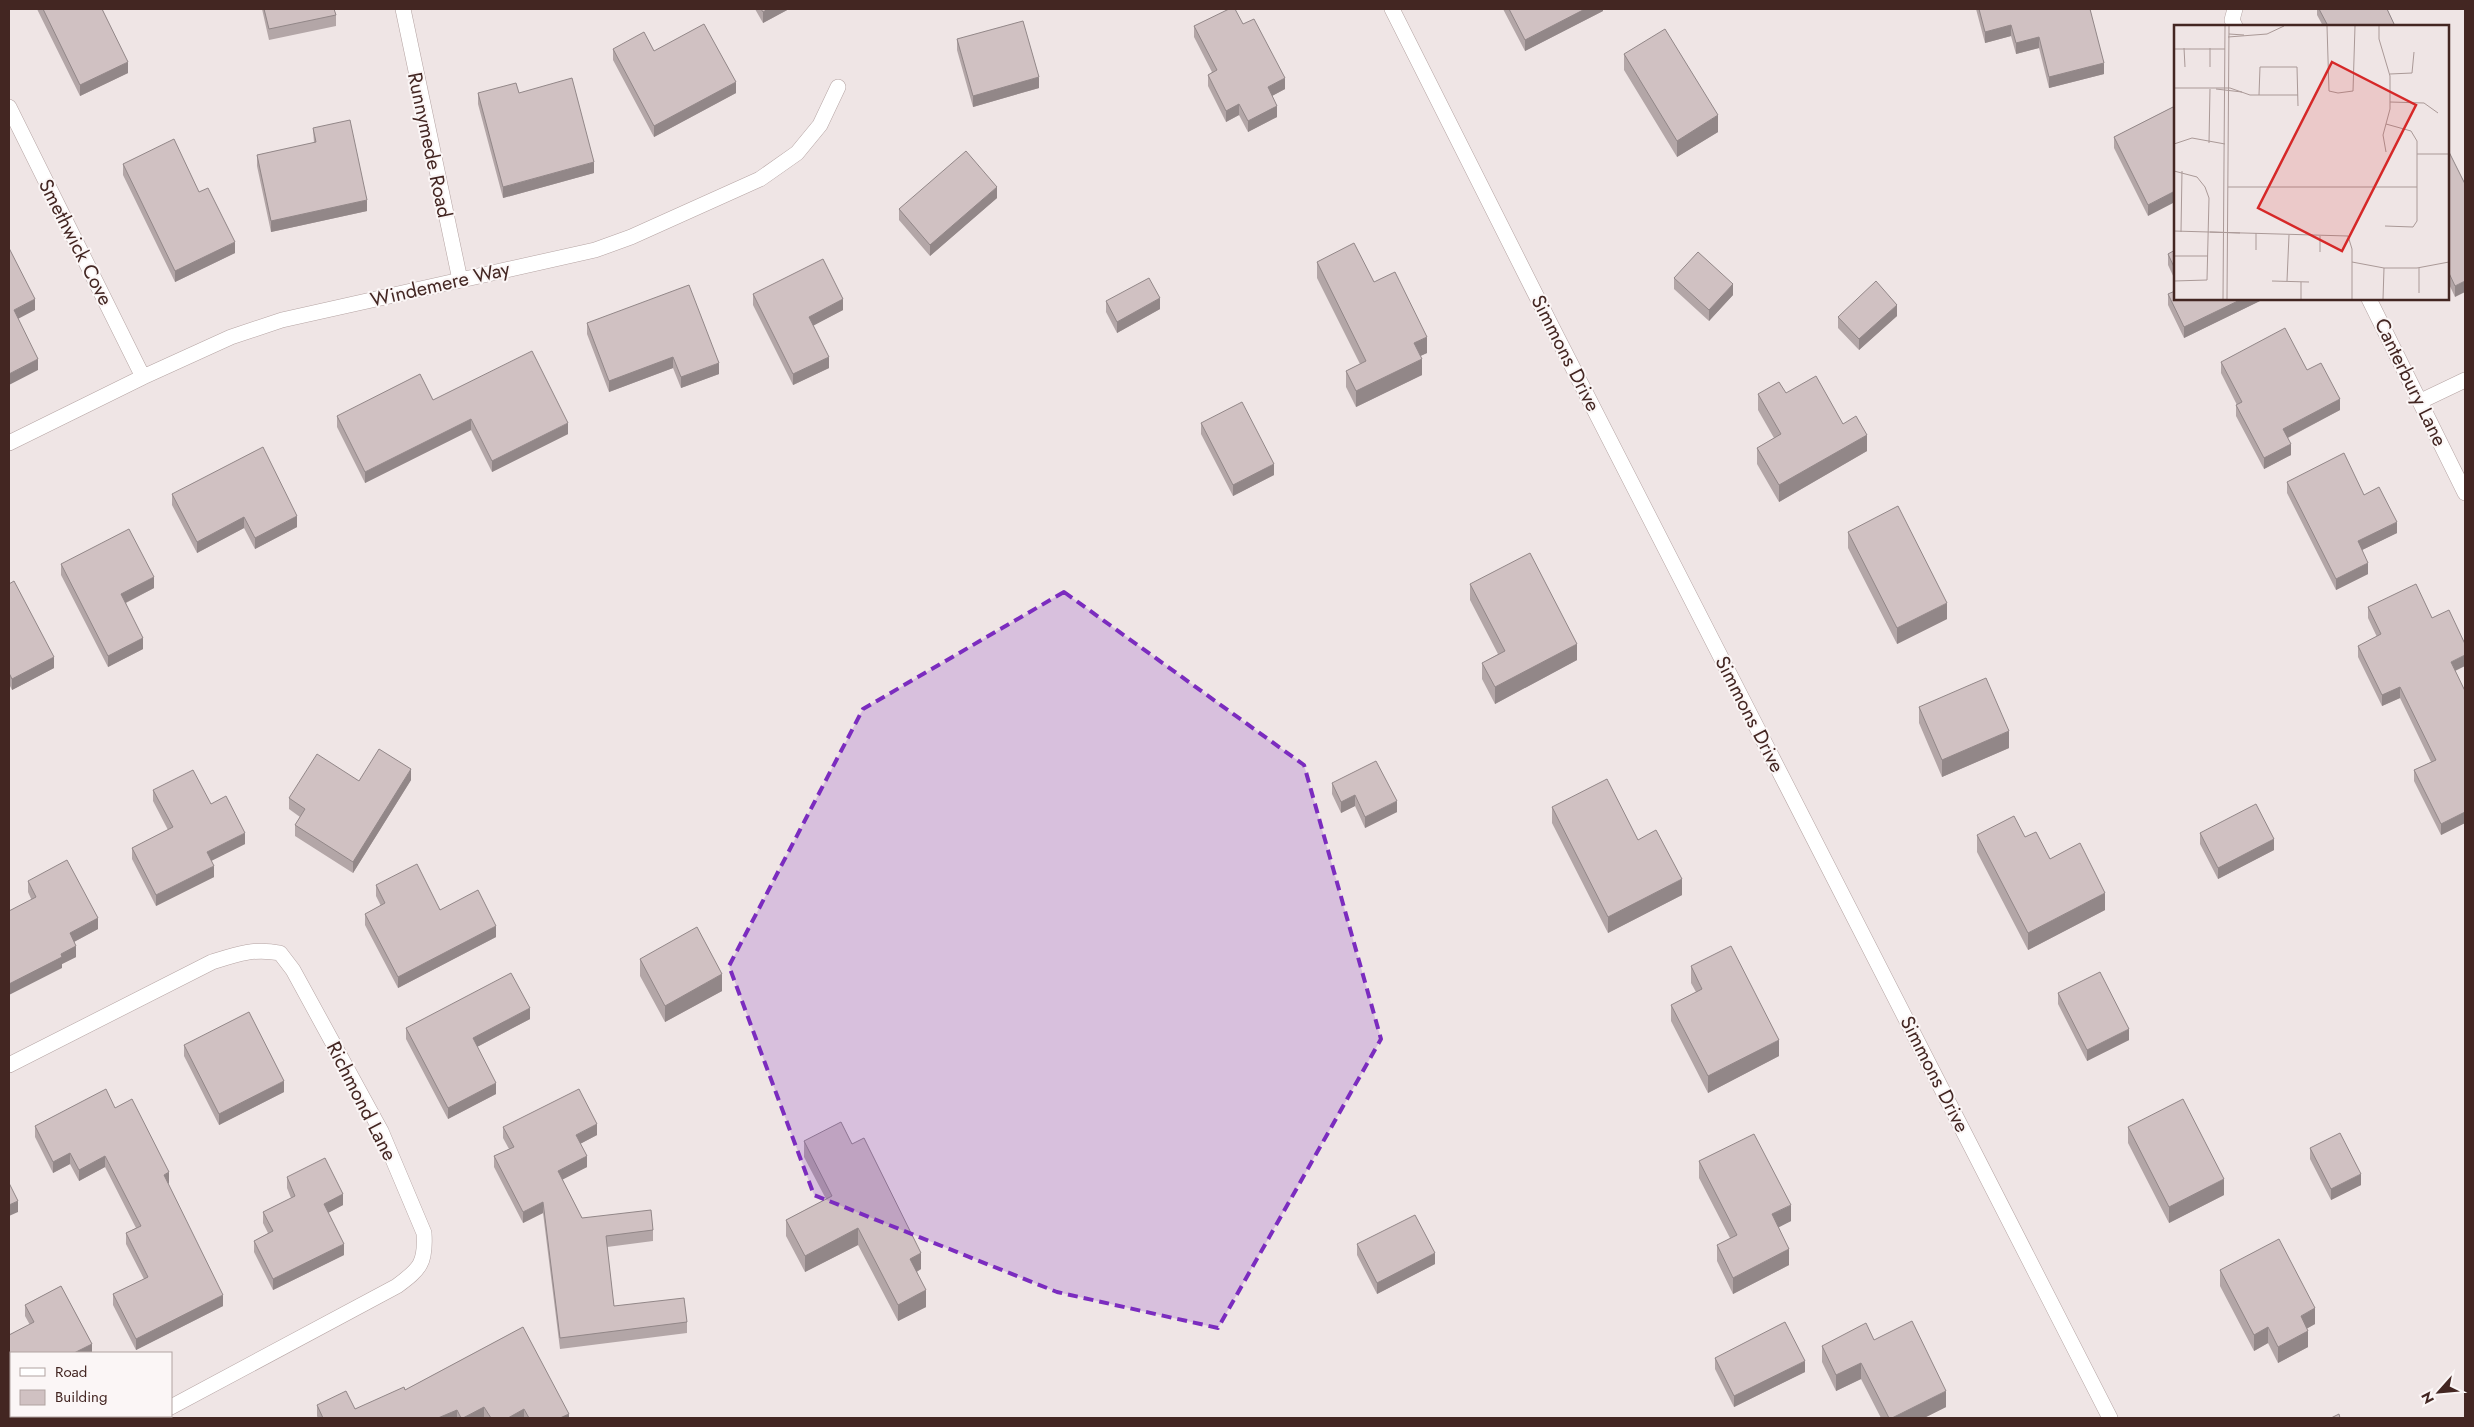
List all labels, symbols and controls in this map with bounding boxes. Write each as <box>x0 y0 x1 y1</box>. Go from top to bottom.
inset map <box>2174 25 2449 300</box>
street label: Runnymede Road <box>400 70 459 221</box>
street label: Smethwick Cove <box>31 174 120 310</box>
street label: Windemere Way <box>368 254 513 315</box>
street label: Simmons Drive <box>1524 290 1607 417</box>
street label: Canterbury Lane <box>2367 313 2454 451</box>
street label: Simmons Drive <box>1708 651 1791 778</box>
street label: Simmons Drive <box>1893 1011 1976 1138</box>
street label: Richmond Lane <box>319 1037 404 1166</box>
legend <box>10 1352 172 1417</box>
text: Road <box>55 1361 87 1383</box>
north arrow <box>2414 1367 2464 1417</box>
text: Building <box>55 1386 107 1408</box>
text: N <box>2416 1388 2439 1407</box>

